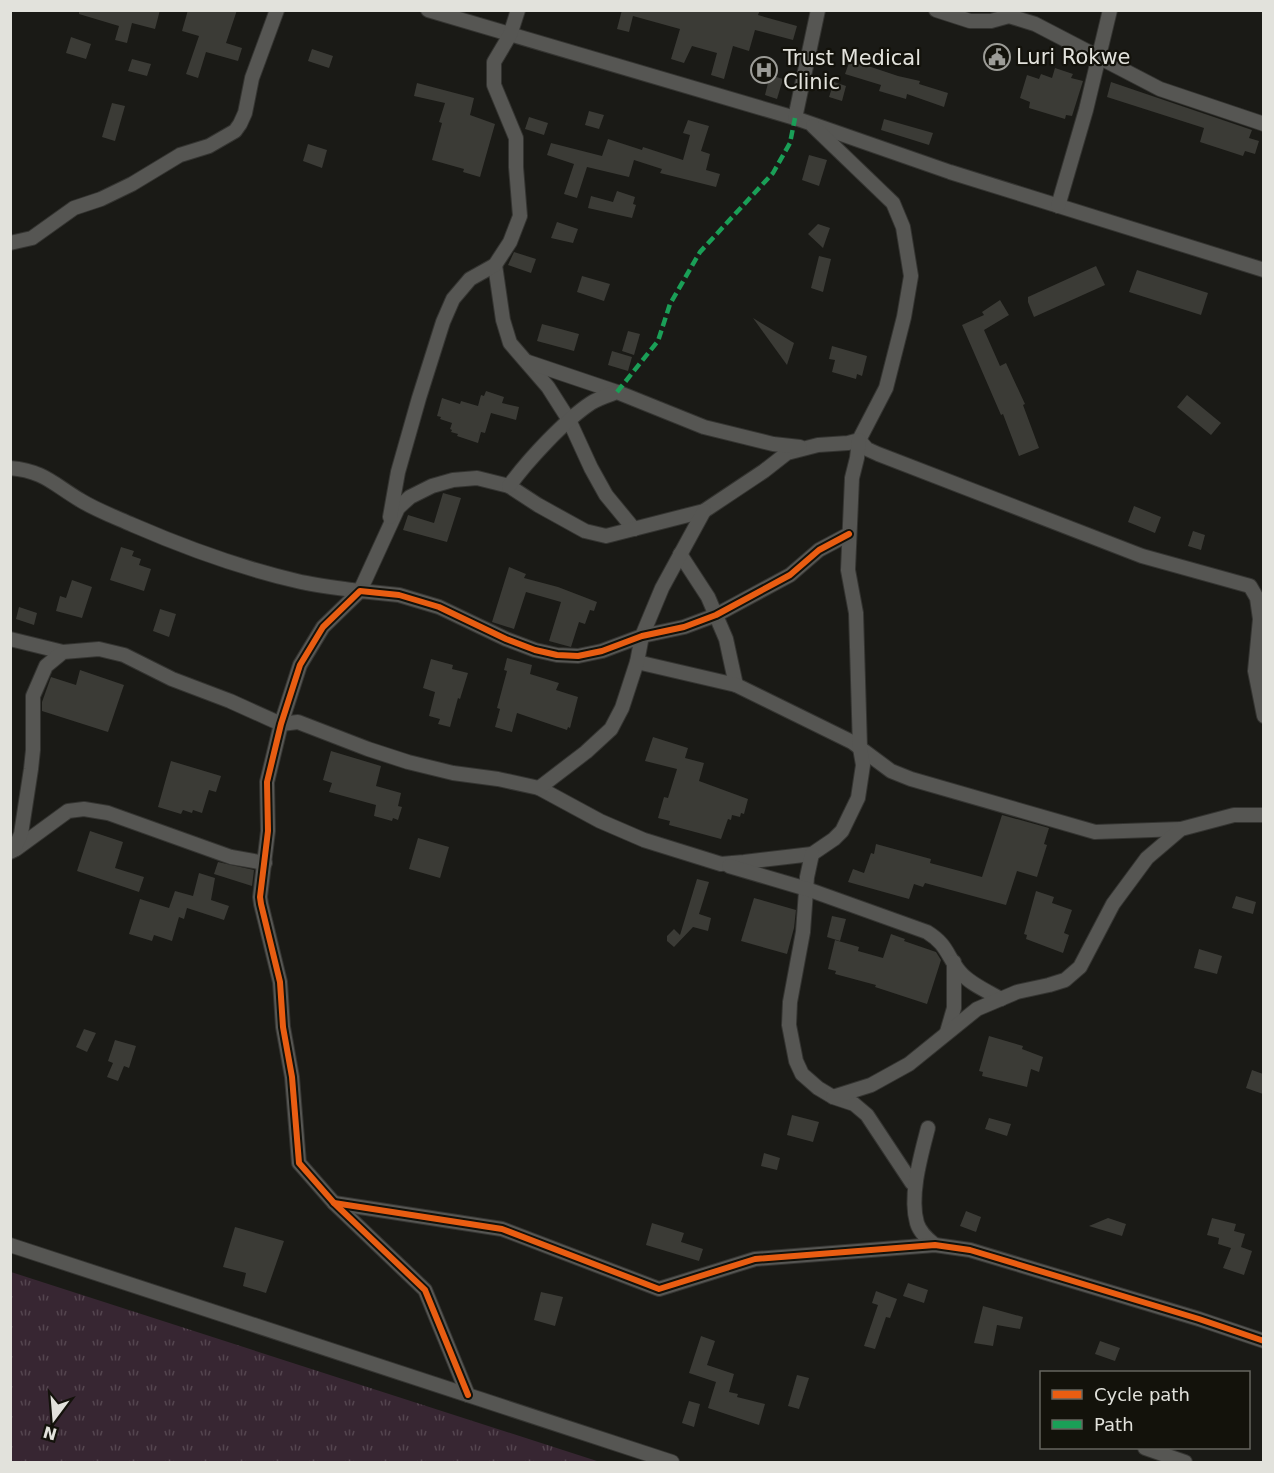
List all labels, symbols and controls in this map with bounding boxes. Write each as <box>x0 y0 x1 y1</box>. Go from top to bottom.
public building icon: Luri Rokwe <box>982 42 1012 72</box>
place label: Luri Rokwe <box>1016 45 1131 69</box>
place label: Trust Medical Clinic <box>782 46 921 94</box>
hospital icon: Trust Medical Clinic <box>749 55 779 85</box>
legend <box>1040 1371 1250 1449</box>
text: Cycle path <box>1094 1384 1190 1405</box>
north arrow <box>24 1389 84 1449</box>
text: Path <box>1094 1414 1134 1435</box>
text: N <box>41 1422 59 1444</box>

